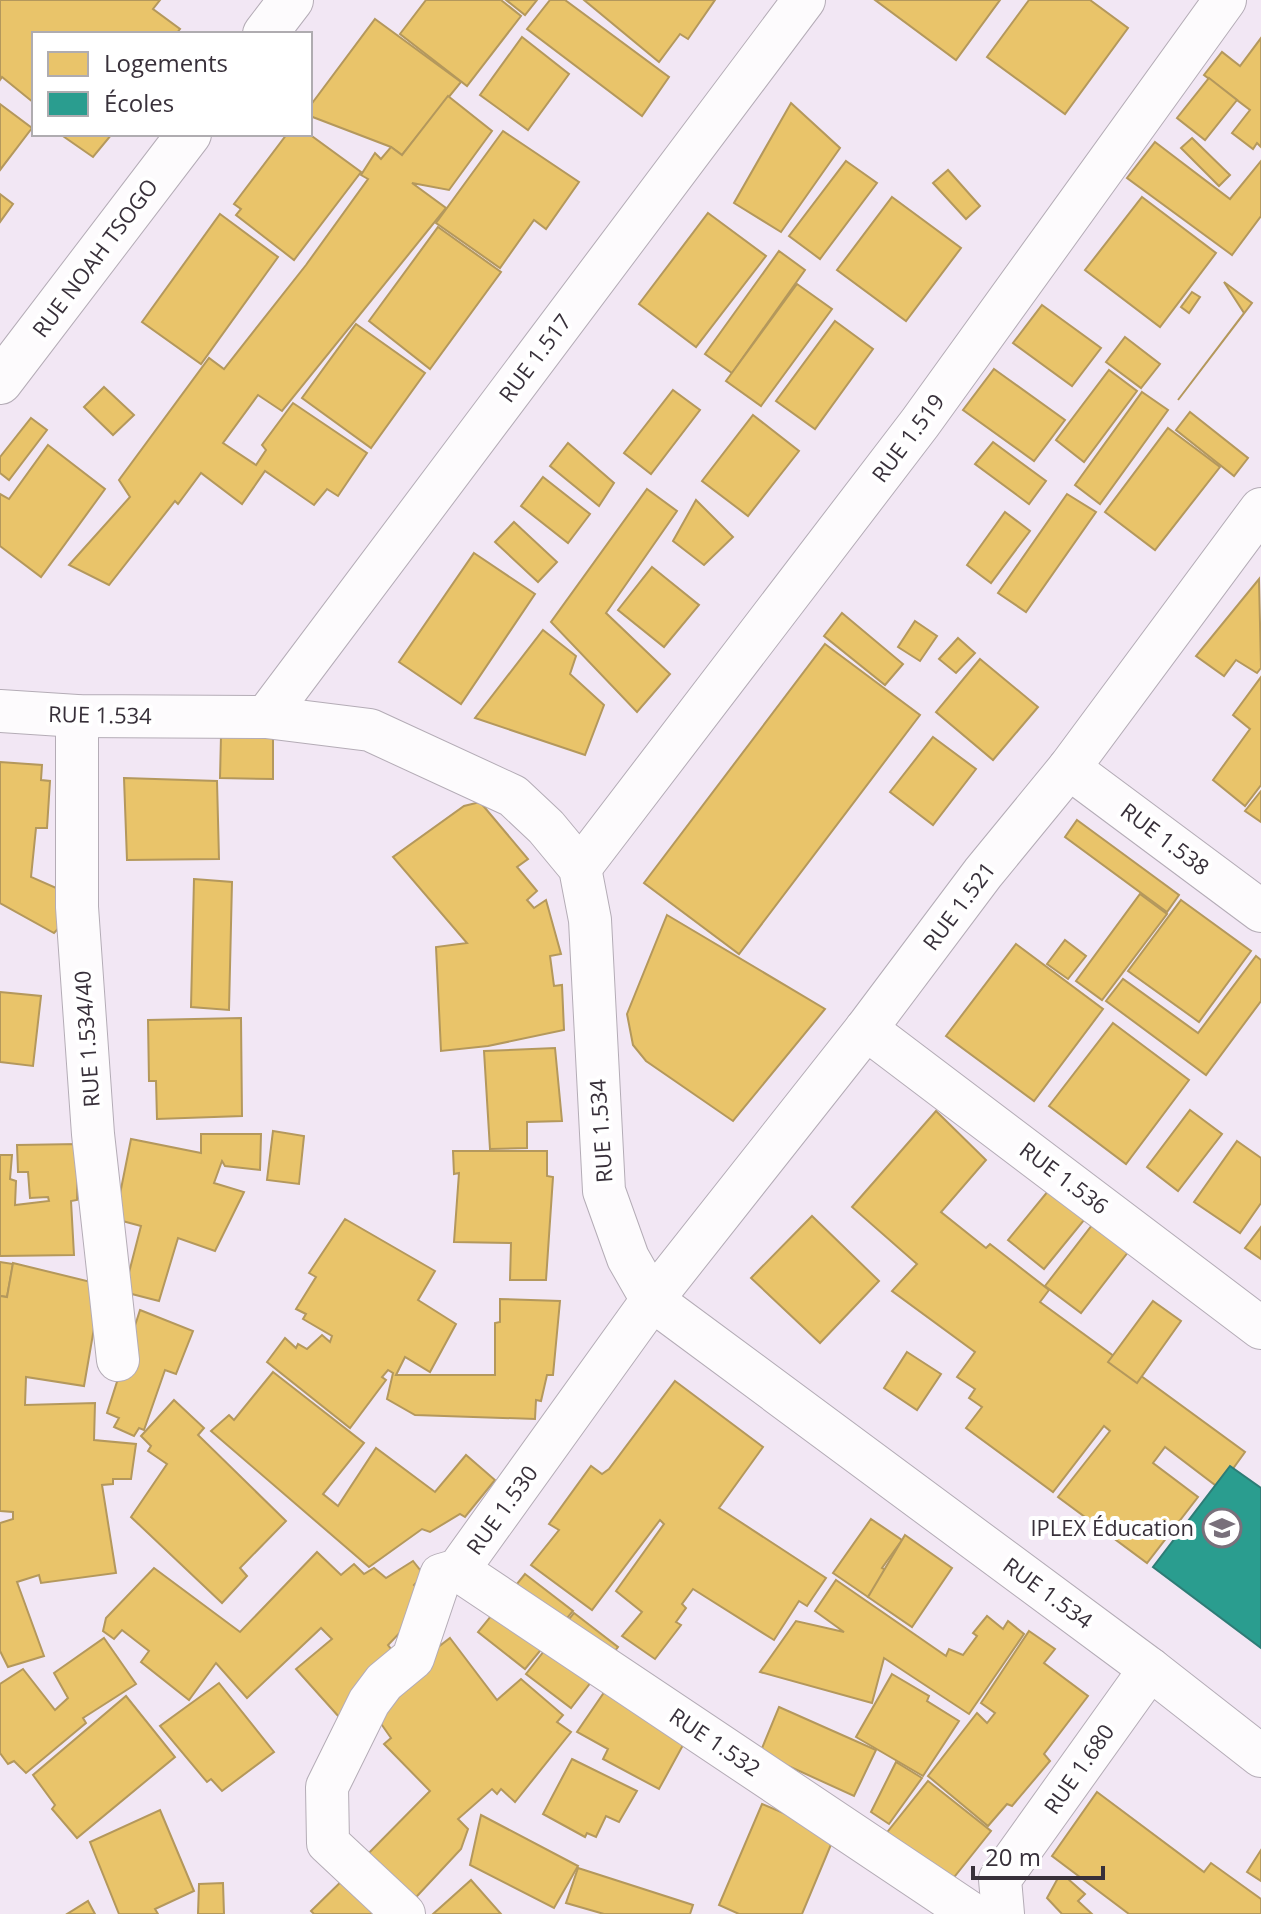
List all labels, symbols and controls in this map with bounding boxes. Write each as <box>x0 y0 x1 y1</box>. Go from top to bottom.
legend <box>32 32 312 136</box>
text: Logements <box>104 46 228 79</box>
text: Écoles <box>104 86 174 119</box>
street label: RUE NOAH TSOGO <box>25 172 164 343</box>
street label: RUE 1.517 <box>491 307 577 408</box>
street label: RUE 1.519 <box>864 387 950 488</box>
street label: RUE 1.534 <box>48 698 153 730</box>
street label: RUE 1.538 <box>1115 795 1216 881</box>
street label: RUE 1.521 <box>915 855 1001 956</box>
street label: RUE 1.534/40 <box>66 970 106 1108</box>
street label: RUE 1.534 <box>581 1078 619 1184</box>
street label: RUE 1.536 <box>1014 1134 1115 1220</box>
street label: RUE 1.530 <box>459 1459 544 1560</box>
school or university icon: IPLEX Éducation <box>1201 1507 1243 1549</box>
place label: IPLEX Éducation <box>1030 1512 1194 1542</box>
street label: RUE 1.534 <box>998 1550 1100 1635</box>
street label: RUE 1.532 <box>664 1700 767 1783</box>
street label: RUE 1.680 <box>1036 1717 1120 1819</box>
scale bar <box>973 1830 1103 1880</box>
text: 20 m <box>985 1840 1041 1873</box>

